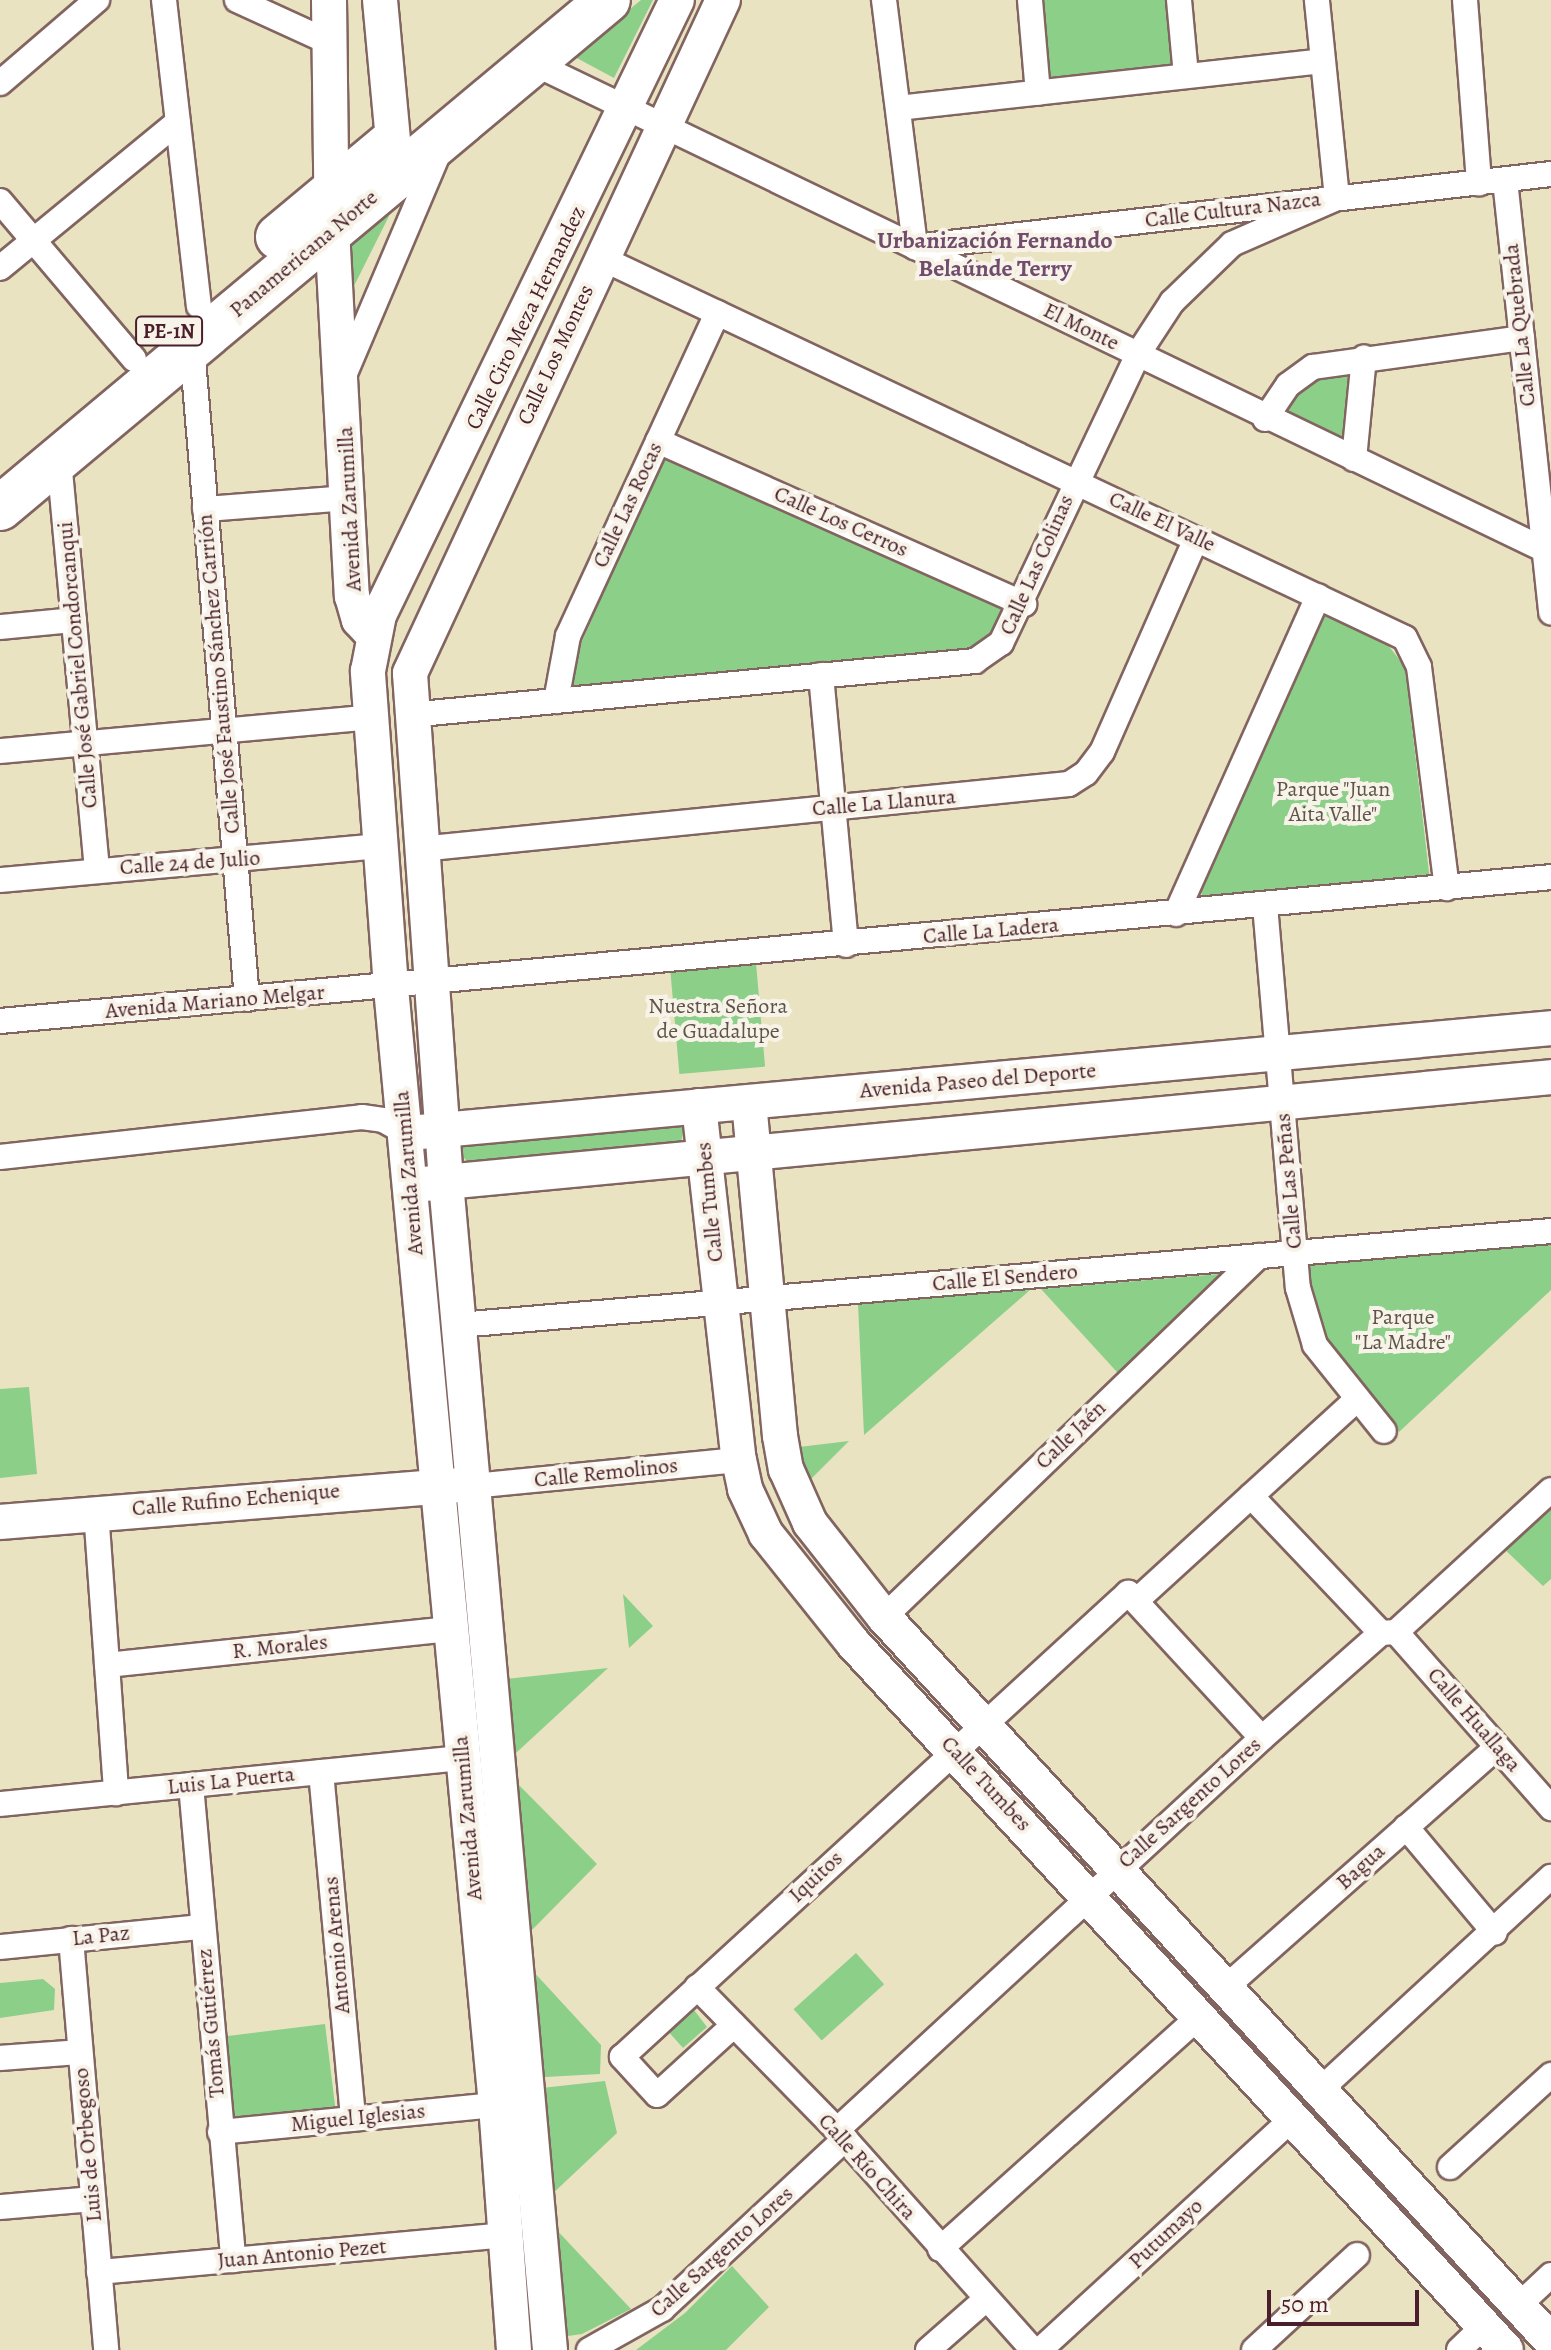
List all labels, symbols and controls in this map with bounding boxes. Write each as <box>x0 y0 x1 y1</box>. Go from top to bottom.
street label: Panamericana Norte <box>225 184 383 324</box>
street label: Calle Cultura Nazca <box>1144 186 1322 234</box>
street label: Calle Ciro Meza Hernandez <box>460 202 592 434</box>
district label: Urbanización Fernando Belaúnde Terry <box>877 227 1113 283</box>
street label: Calle La Quebrada <box>1498 242 1542 408</box>
street label: Calle Los Montes <box>512 281 600 429</box>
street label: El Monte <box>1039 297 1123 357</box>
road number: PE-1N <box>135 315 203 347</box>
street label: Avenida Zarumilla <box>333 426 367 592</box>
street label: Calle Las Rocas <box>587 438 669 572</box>
street label: Calle Los Cerros <box>770 481 912 563</box>
street label: Calle El Valle <box>1105 486 1219 558</box>
street label: Calle Las Colinas <box>994 491 1080 639</box>
street label: Calle José Faustino Sánchez Carrión <box>192 513 246 835</box>
street label: Calle José Gabriel Condorcanqui <box>52 521 104 809</box>
park label: Parque "Juan Aita Valle" <box>1276 776 1390 828</box>
street label: Calle La Llanura <box>811 784 957 822</box>
street label: Calle 24 de Julio <box>119 845 261 881</box>
street label: Calle La Ladera <box>922 912 1060 950</box>
street label: Avenida Mariano Melgar <box>104 979 326 1025</box>
park label: Nuestra Señora de Guadalupe <box>648 993 788 1044</box>
street label: Avenida Paseo del Deporte <box>859 1058 1097 1104</box>
street label: Avenida Zarumilla <box>389 1090 429 1256</box>
street label: Calle Las Peñas <box>1270 1112 1308 1250</box>
street label: Calle Tumbes <box>691 1141 729 1263</box>
street label: Calle El Sendero <box>931 1259 1079 1297</box>
park label: Parque "La Madre" <box>1355 1304 1451 1356</box>
street label: Calle Jaén <box>1030 1395 1112 1475</box>
street label: Calle Remolinos <box>533 1452 679 1494</box>
street label: Calle Rufino Echenique <box>131 1478 341 1522</box>
street label: R. Morales <box>231 1629 329 1665</box>
street label: Calle Huallaga <box>1421 1662 1527 1778</box>
street label: Calle Tumbes <box>935 1731 1037 1837</box>
street label: Calle Sargento Lores <box>1113 1732 1267 1874</box>
street label: Avenida Zarumilla <box>448 1735 488 1901</box>
street label: Luis La Puerta <box>166 1761 296 1801</box>
street label: Bagua <box>1331 1838 1391 1896</box>
street label: Iquitos <box>784 1846 848 1908</box>
street label: Antonio Arenas <box>318 1875 356 2015</box>
street label: La Paz <box>71 1920 131 1952</box>
street label: Tomás Gutiérrez <box>191 1947 231 2099</box>
street label: Luis de Orbegoso <box>68 2067 108 2223</box>
street label: Miguel Iglesias <box>289 2098 427 2138</box>
street label: Calle Río Chira <box>812 2108 922 2226</box>
street label: Calle Sargento Lores <box>645 2181 799 2323</box>
street label: Putumayo <box>1123 2193 1209 2275</box>
street label: Juan Antonio Pezet <box>216 2233 388 2275</box>
scale bar <box>1271 2274 1423 2324</box>
text: 50 m <box>1281 2288 1329 2320</box>

